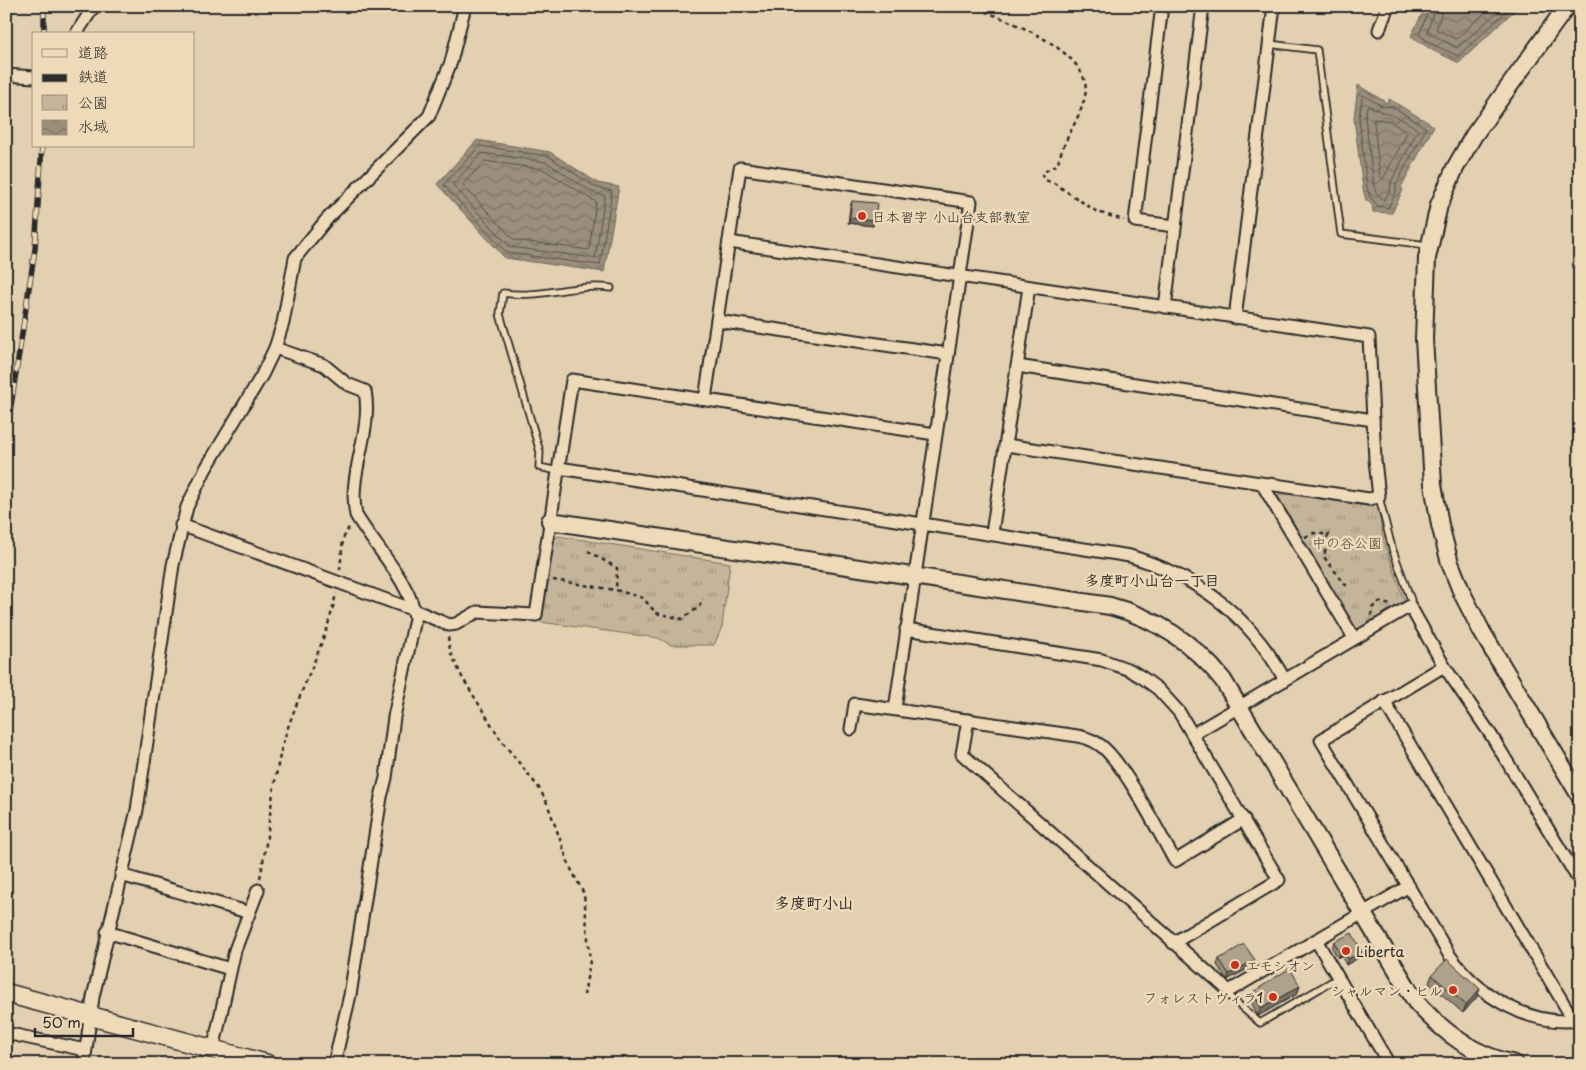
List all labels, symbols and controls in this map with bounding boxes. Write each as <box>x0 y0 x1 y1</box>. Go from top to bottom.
legend <box>32 32 195 148</box>
text: 道路 <box>78 40 108 63</box>
text: 鉄道 <box>78 64 108 87</box>
text: 公園 <box>78 90 108 113</box>
text: 水域 <box>78 114 108 137</box>
place label: 日本習字 小山台支部教室 <box>872 206 1031 227</box>
marker: 日本習字 小山台支部教室 <box>856 210 868 222</box>
park label: 中の谷公園 <box>1312 532 1382 553</box>
district label: 多度町小山台一丁目 <box>1084 568 1220 591</box>
district label: 多度町小山 <box>774 890 854 914</box>
place label: Liberta <box>1356 941 1405 962</box>
marker: Liberta <box>1340 945 1352 957</box>
place label: エモシオン <box>1245 955 1315 976</box>
marker: エモシオン <box>1229 959 1241 971</box>
place label: シャルマン・ヒル <box>1331 980 1443 1001</box>
marker: シャルマン・ヒル <box>1447 984 1459 996</box>
place label: フォレストヴィラ1 <box>1144 987 1263 1008</box>
marker: フォレストヴィラ1 <box>1267 991 1279 1003</box>
scale bar <box>35 1005 132 1037</box>
text: 50 m <box>42 1010 81 1033</box>

